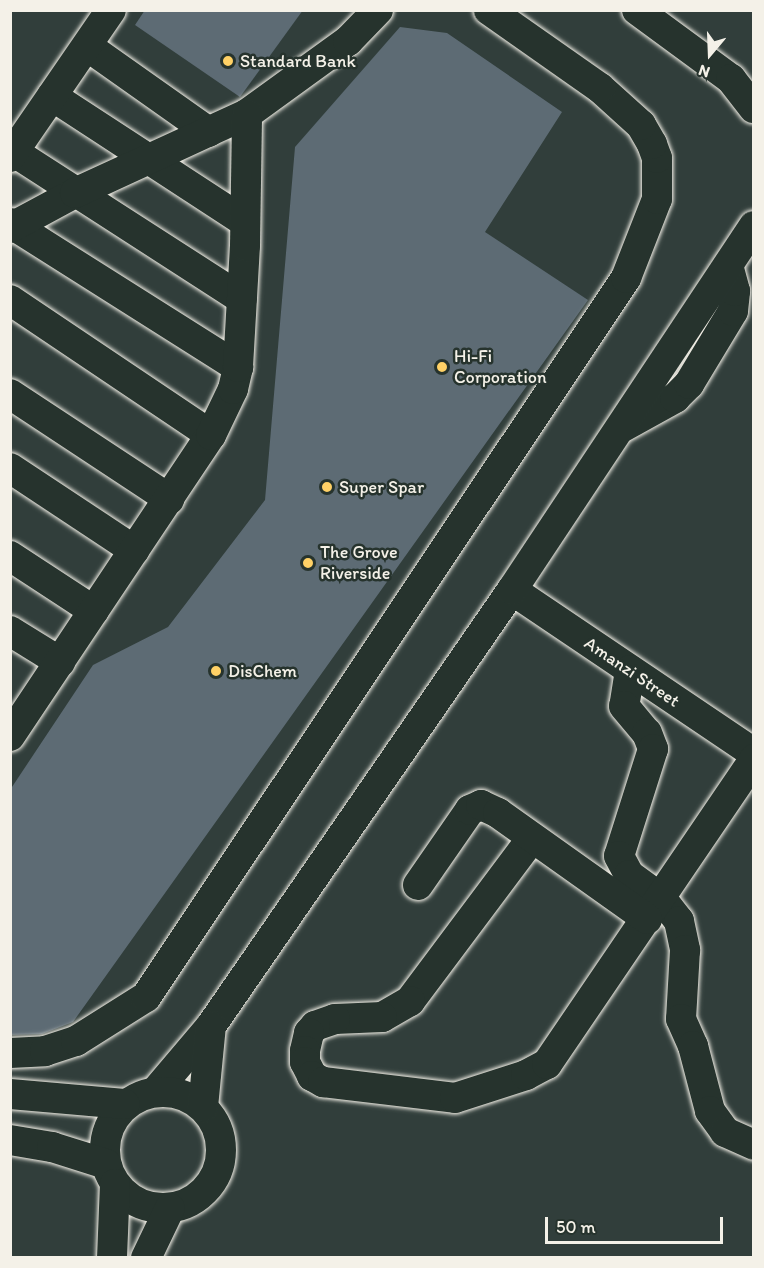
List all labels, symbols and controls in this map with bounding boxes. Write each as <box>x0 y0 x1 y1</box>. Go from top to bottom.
north arrow <box>680 24 740 84</box>
place label: Standard Bank <box>240 50 356 72</box>
marker: Standard Bank <box>221 54 235 68</box>
text: N <box>696 61 712 82</box>
place label: Hi-Fi Corporation <box>454 346 547 388</box>
marker: Hi-Fi Corporation <box>435 360 449 374</box>
place label: Super Spar <box>339 476 424 498</box>
marker: Super Spar <box>320 480 334 494</box>
place label: The Grove Riverside <box>320 542 398 584</box>
marker: The Grove Riverside <box>301 556 315 570</box>
street label: Amanzi Street <box>580 632 684 712</box>
place label: DisChem <box>228 660 297 682</box>
marker: DisChem <box>209 664 223 678</box>
scale bar <box>548 1205 726 1243</box>
text: 50 m <box>556 1216 596 1238</box>

